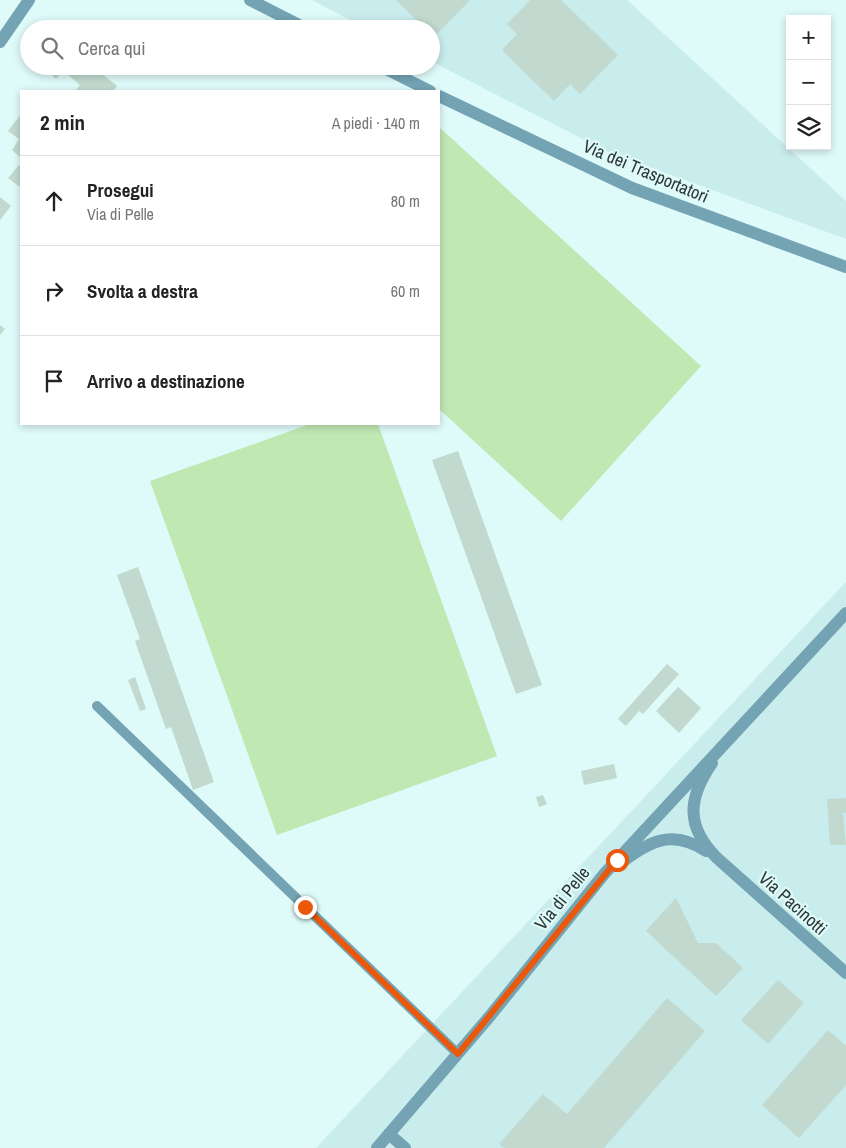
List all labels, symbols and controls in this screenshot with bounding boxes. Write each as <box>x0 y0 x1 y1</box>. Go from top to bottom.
map controls <box>786 15 831 150</box>
button: + <box>786 15 831 60</box>
search box <box>20 20 440 75</box>
icon: search <box>38 34 66 62</box>
text: Cerca qui <box>78 35 146 61</box>
button: − <box>786 60 831 105</box>
button: layers <box>786 105 831 150</box>
text: 2 min <box>40 108 85 137</box>
text: A piedi · 140 m <box>332 112 420 134</box>
street label: Via dei Trasportatori <box>579 133 713 209</box>
text: Prosegui <box>87 177 154 203</box>
icon: ahead <box>40 187 68 215</box>
text: 80 m <box>391 190 420 212</box>
text: Via di Pelle <box>87 203 154 225</box>
icon: right <box>40 277 68 305</box>
text: Svolta a destra <box>87 278 198 304</box>
text: 60 m <box>391 280 420 302</box>
icon: arrive <box>40 367 68 395</box>
text: Arrivo a destinazione <box>87 368 245 394</box>
route start <box>606 849 629 872</box>
street label: Via di Pelle <box>529 861 595 935</box>
street label: Via Pacinotti <box>753 866 833 940</box>
route end <box>294 896 317 919</box>

